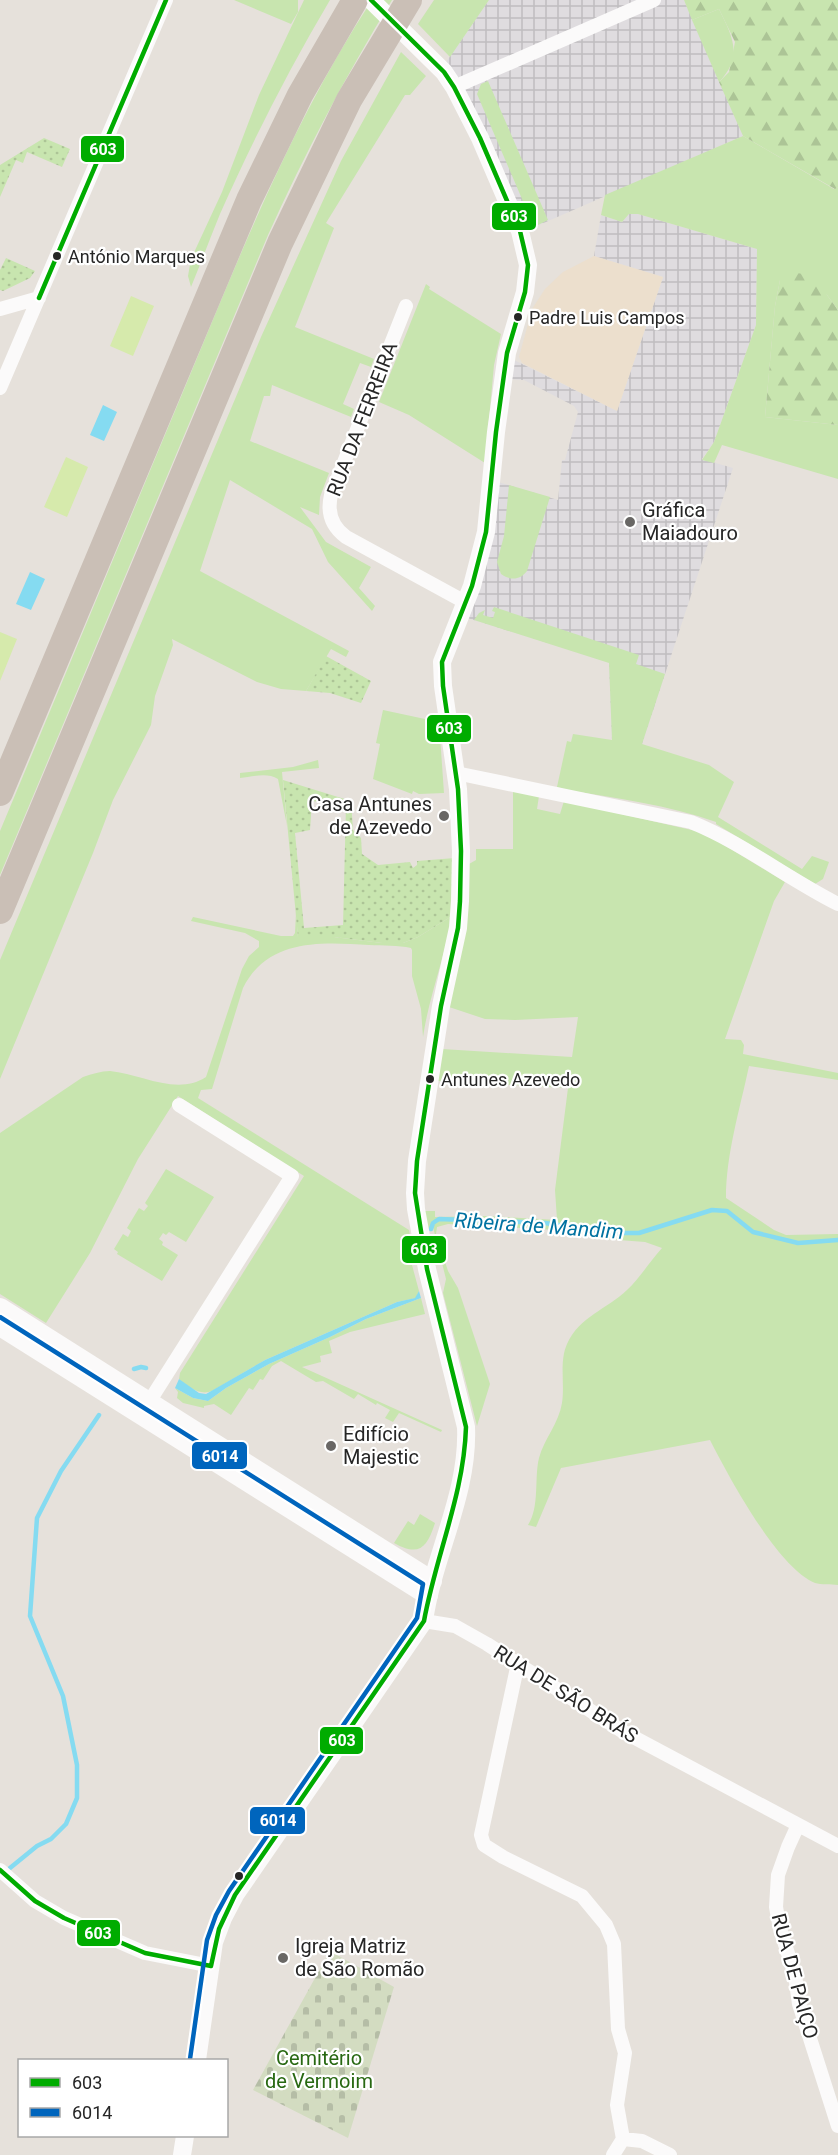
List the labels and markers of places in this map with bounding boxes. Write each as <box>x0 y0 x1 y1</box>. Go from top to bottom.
place label: António Marques <box>68 246 205 267</box>
marker: António Marques <box>51 250 63 262</box>
place label: Padre Luis Campos <box>529 307 684 328</box>
marker: Padre Luis Campos <box>512 311 524 323</box>
place label: Gráfica Maiadouro <box>642 498 738 545</box>
marker: Gráfica Maiadouro <box>623 515 637 529</box>
place label: Casa Antunes de Azevedo <box>308 792 432 839</box>
marker: Casa Antunes de Azevedo <box>437 809 451 823</box>
place label: Antunes Azevedo <box>441 1069 580 1090</box>
marker: Antunes Azevedo <box>424 1073 436 1085</box>
place label: Edifício Majestic <box>343 1422 419 1469</box>
marker: Edifício Majestic <box>324 1439 338 1453</box>
unlabelled marker <box>233 1870 245 1882</box>
place label: Igreja Matriz de São Romão <box>295 1934 425 1981</box>
marker: Igreja Matriz de São Romão <box>276 1951 290 1965</box>

